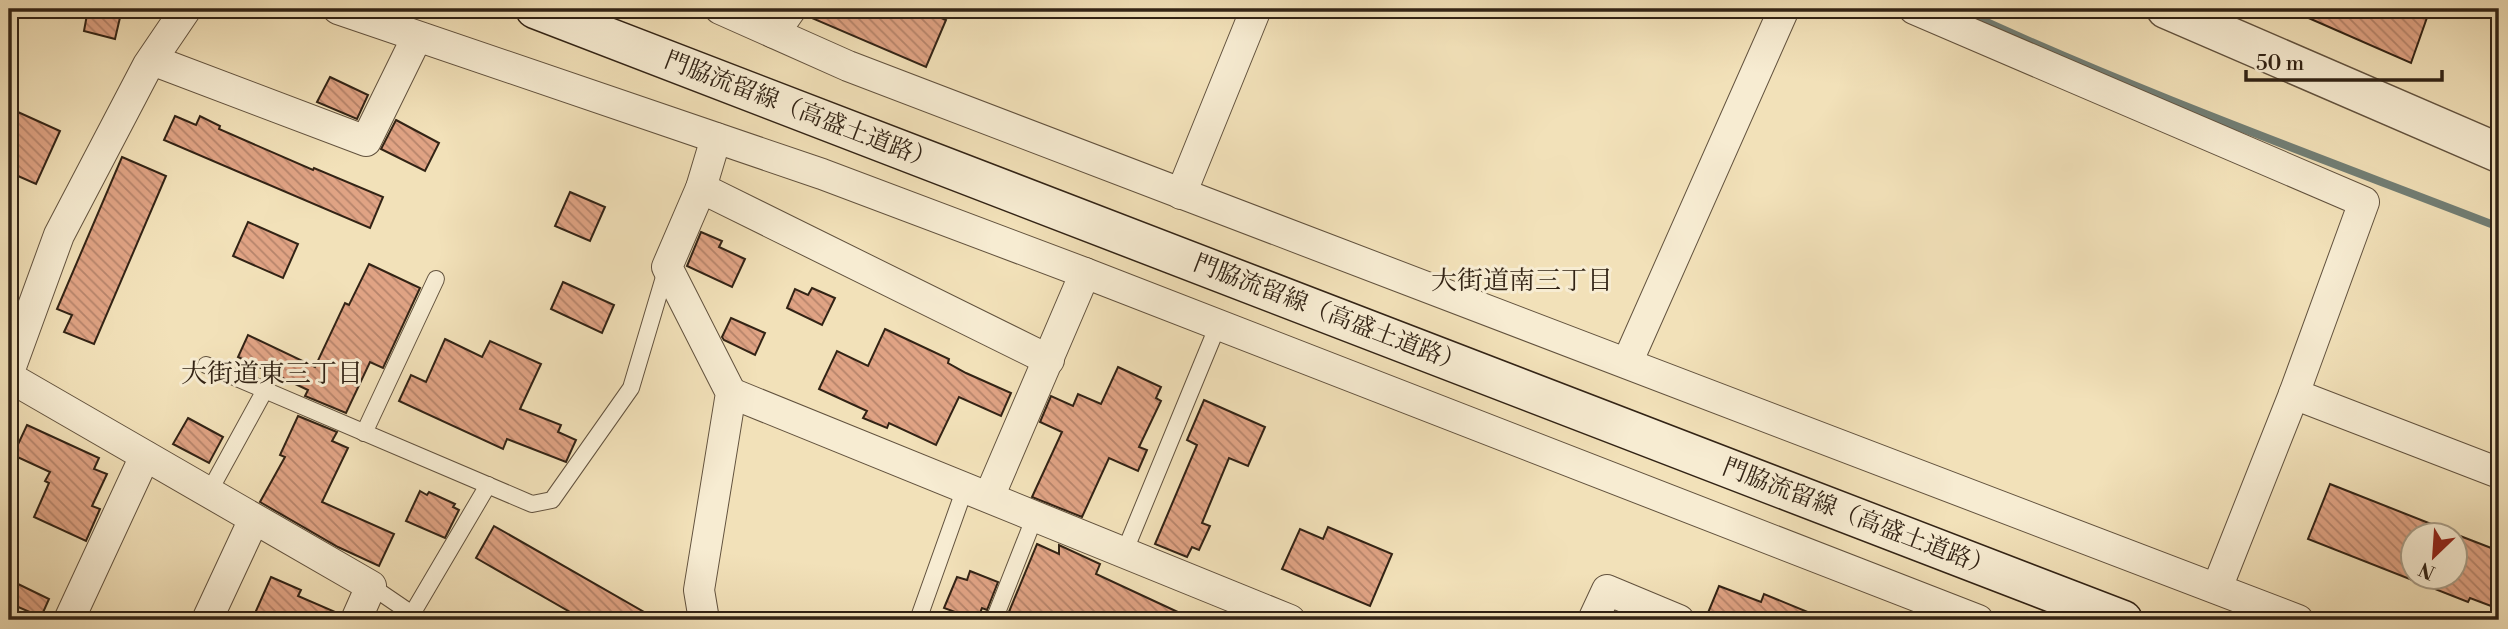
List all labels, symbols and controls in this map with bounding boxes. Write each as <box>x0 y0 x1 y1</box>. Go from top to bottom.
scale bar <box>2246 38 2442 82</box>
street label: 門脇流留線（高盛土道路） <box>660 45 940 177</box>
text: 50 m <box>2256 51 2304 77</box>
street label: 門脇流留線（高盛土道路） <box>1189 248 1469 380</box>
district label: 大街道南三丁目 <box>1431 265 1613 297</box>
district label: 大街道東三丁目 <box>181 358 363 390</box>
street label: 門脇流留線（高盛土道路） <box>1718 452 1998 584</box>
north arrow <box>2400 520 2470 590</box>
text: N <box>2415 556 2439 585</box>

